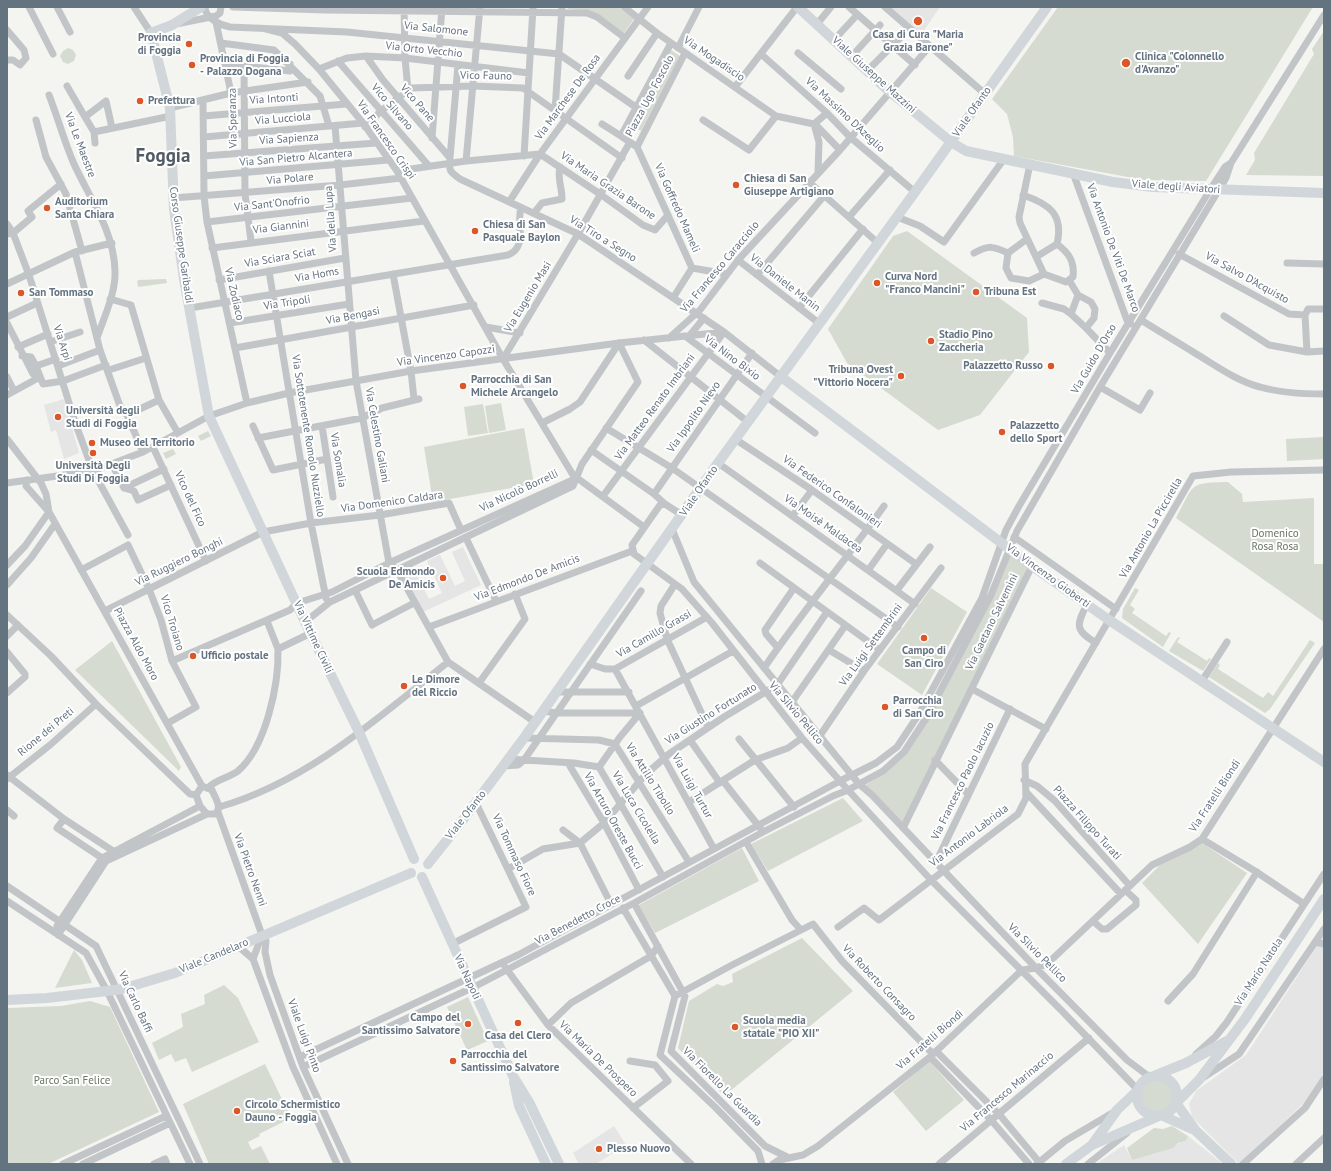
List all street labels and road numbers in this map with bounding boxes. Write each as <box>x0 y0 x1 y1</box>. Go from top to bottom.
street label: Via Salomone <box>403 19 469 39</box>
street label: Via Mogadiscio <box>681 34 747 84</box>
street label: Viale Giuseppe Mazzini <box>829 34 919 116</box>
street label: Via Orto Vecchio <box>385 39 463 61</box>
street label: Via Marchese De Rosa <box>532 51 604 143</box>
street label: Piazza Ugo Foscolo <box>623 53 677 139</box>
street label: Vico Fauno <box>460 69 512 83</box>
street label: Via Massimo D'Azeglio <box>803 75 887 155</box>
street label: Vico Silvano <box>368 81 416 133</box>
street label: Vico Pane <box>397 81 437 125</box>
street label: Viale Ofanto <box>950 84 994 140</box>
street label: Via Speranza <box>226 88 240 148</box>
street label: Via Intonti <box>249 91 299 107</box>
street label: Via Francesco Crispi <box>354 98 418 182</box>
street label: Via Lucciola <box>254 110 312 128</box>
street label: Via Le Maestre <box>62 111 98 179</box>
street label: Via Sapienza <box>259 130 319 148</box>
street label: Via San Pietro Alcantera <box>239 146 353 170</box>
street label: Via Maria Grazia Barone <box>558 149 658 223</box>
street label: Via Goffredo Mameli <box>651 161 703 255</box>
street label: Via Polare <box>266 170 314 188</box>
street label: Viale degli Aviatori <box>1131 177 1221 197</box>
street label: Via Antonio De Viti De Marco <box>1084 182 1142 314</box>
street label: Via della Lupa <box>322 185 340 253</box>
street label: Corso Giuseppe Garibaldi <box>166 186 196 304</box>
street label: Via Sant'Onofrio <box>234 193 310 215</box>
street label: Via Tiro a Segno <box>567 213 639 265</box>
street label: Via Giannini <box>252 217 310 237</box>
street label: Via Francesco Caracciolo <box>678 219 762 315</box>
street label: Via Sciara Sciat <box>243 245 317 271</box>
street label: Via Salvo D'Acquisto <box>1203 249 1291 307</box>
street label: Via Daniele Manin <box>747 251 823 315</box>
street label: Via Eugenio Masi <box>502 259 554 335</box>
street label: Via Homs <box>294 265 340 285</box>
street label: Via Zodiaco <box>222 266 246 322</box>
street label: Via Tripoli <box>263 293 311 313</box>
street label: Via Bengasi <box>325 304 381 328</box>
street label: Via Guido D'Orso <box>1069 322 1119 396</box>
street label: Via Arpi <box>50 324 74 362</box>
street label: Via Nino Bixio <box>701 333 763 383</box>
street label: Via Vincenzo Capozzi <box>396 343 496 369</box>
street label: Via Matteo Renato Imbriani <box>612 351 698 463</box>
street label: Via Sottotenente Romolo Nuzziello <box>289 354 327 518</box>
street label: Via Ippolito Nievo <box>665 379 723 455</box>
street label: Via Celestino Galiani <box>362 386 392 484</box>
street label: Via Somalia <box>327 432 349 488</box>
street label: Via Federico Confalonieri <box>780 453 884 531</box>
street label: Viale Ofanto <box>677 463 721 519</box>
street label: Via Nicolò Borrelli <box>478 467 560 515</box>
street label: Vico del Fico <box>171 469 209 529</box>
street label: Via Antonio La Piccirella <box>1117 475 1185 581</box>
street label: Via Domenico Caldara <box>340 488 444 516</box>
street label: Via Moisè Maldacea <box>781 492 865 556</box>
street label: Via Ruggiero Bonghi <box>133 535 225 589</box>
street label: Via Vincenzo Gioberti <box>1003 541 1093 611</box>
street label: Via Edmondo De Amicis <box>473 552 581 604</box>
street label: Via Gaetano Salvemini <box>963 572 1021 672</box>
street label: Vico Troiano <box>157 594 187 652</box>
street label: Via Vittime Civili <box>290 599 336 675</box>
street label: Via Luigi Settembrini <box>837 601 905 689</box>
street label: Piazza Aldo Moro <box>110 605 162 683</box>
street label: Via Camillo Grassi <box>614 607 694 661</box>
street label: Via Silvio Pellico <box>766 679 826 747</box>
street label: Via Giustino Fortunato <box>663 680 759 748</box>
street label: Rione dei Preti <box>15 705 77 759</box>
street label: Via Francesco Paolo Iacuzio <box>929 720 997 842</box>
street label: Via Attilio Tibollo <box>623 741 677 817</box>
street label: Via Luigi Turtur <box>669 751 715 821</box>
street label: Via Fratelli Biondi <box>1187 757 1243 835</box>
street label: Via Luca Cicolella <box>609 769 663 847</box>
street label: Via Arturo Oreste Bucci <box>581 770 645 872</box>
street label: Piazza Filippo Turati <box>1050 783 1124 863</box>
street label: Viale Ofanto <box>443 788 489 842</box>
street label: Via Antonio Labriola <box>927 802 1011 870</box>
street label: Via Tommaso Fiore <box>489 812 539 898</box>
street label: Via Pietro Nenni <box>231 832 269 908</box>
street label: Via Benedetto Croce <box>533 892 623 948</box>
street label: Via Silvio Pellico <box>1005 921 1069 985</box>
street label: Viale Candelaro <box>177 936 251 976</box>
street label: Via Mario Natola <box>1232 936 1286 1008</box>
street label: Via Roberto Consagro <box>839 942 919 1024</box>
street label: Via Napoli <box>451 952 483 1002</box>
street label: Via Carlo Baffi <box>115 969 155 1035</box>
street label: Viale Luigi Pinto <box>285 997 323 1075</box>
street label: Via Fratelli Biondi <box>894 1007 966 1073</box>
street label: Via Maria De Prospero <box>556 1018 640 1100</box>
street label: Via Fiorello La Guardia <box>680 1045 764 1129</box>
street label: Via Francesco Marinaccio <box>958 1049 1056 1135</box>

